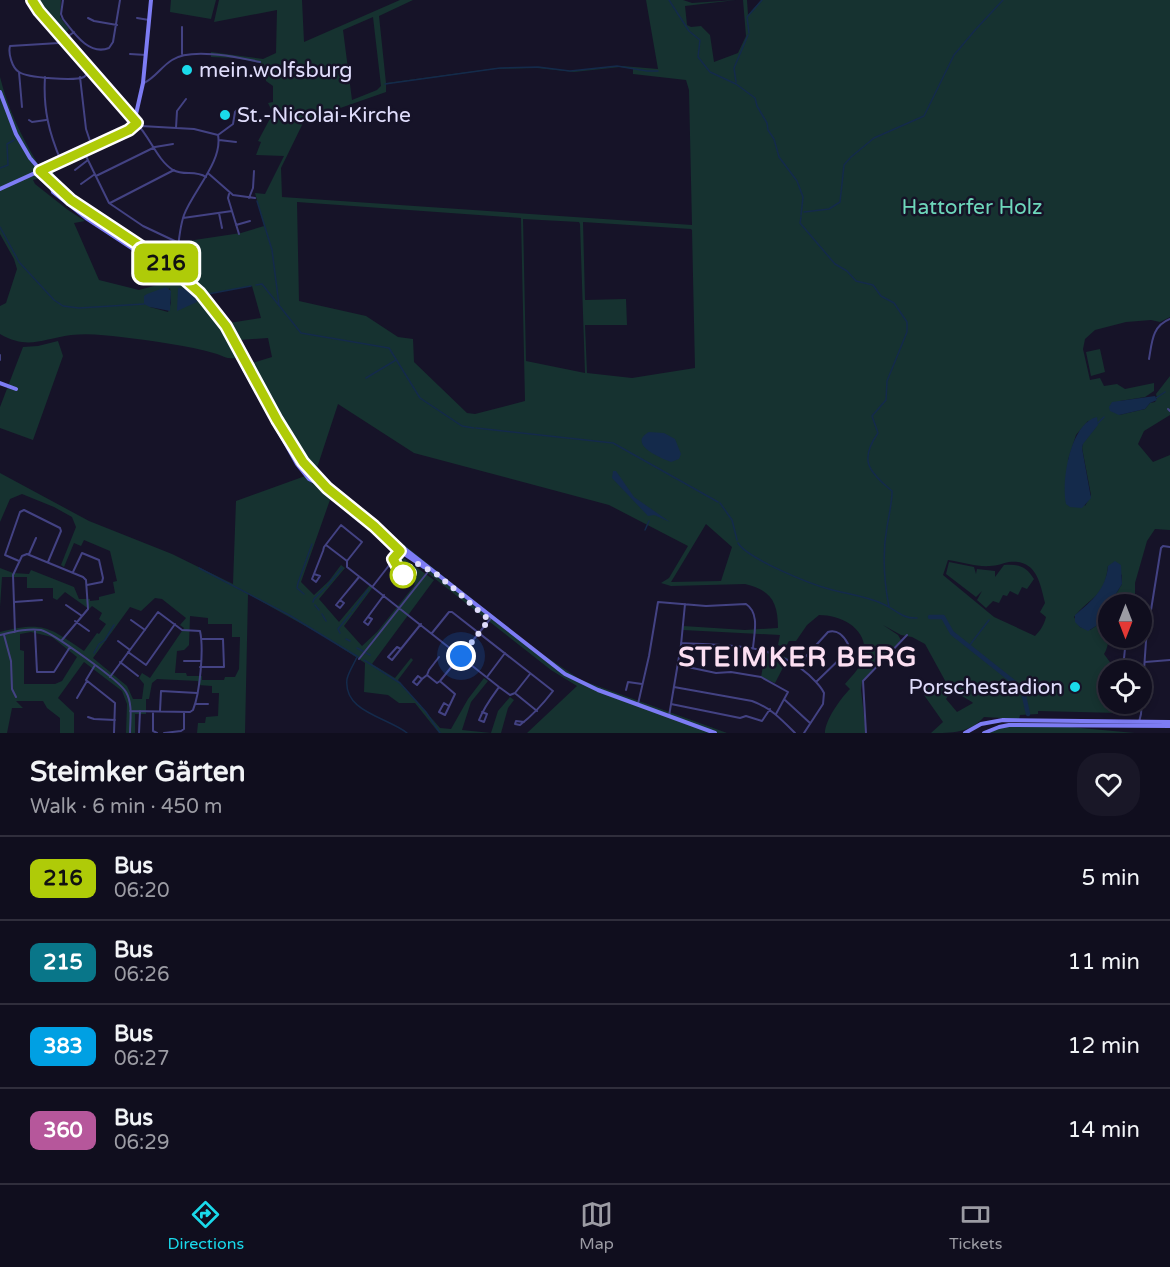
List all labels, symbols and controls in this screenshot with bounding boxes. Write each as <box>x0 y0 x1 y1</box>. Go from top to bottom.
place label: mein.wolfsburg <box>199 58 352 83</box>
marker: mein.wolfsburg <box>180 63 194 77</box>
place label: St.-Nicolai-Kirche <box>237 103 411 128</box>
marker: St.-Nicolai-Kirche <box>218 108 232 122</box>
park label: Hattorfer Holz <box>902 195 1042 220</box>
line badge: 216 <box>132 244 201 282</box>
text: 216 <box>146 251 186 276</box>
unlabelled marker <box>390 562 416 588</box>
north arrow <box>1098 594 1152 648</box>
map controls <box>1098 594 1152 714</box>
your location <box>446 641 476 671</box>
district label: STEIMKER BERG <box>678 641 918 674</box>
button: locate <box>1098 660 1152 714</box>
place label: Porschestadion <box>909 675 1063 700</box>
marker: Porschestadion <box>1068 680 1082 694</box>
button: heart <box>1077 753 1140 816</box>
text: Steimker Gärten <box>30 755 246 789</box>
text: Walk · 6 min · 450 m <box>30 795 222 819</box>
text: Bus <box>114 853 153 879</box>
text: 5 min <box>1081 865 1140 891</box>
text: 216 <box>43 866 83 891</box>
text: 06:20 <box>114 879 169 903</box>
text: Bus <box>114 937 153 963</box>
text: 11 min <box>1068 949 1140 975</box>
text: 215 <box>43 950 83 975</box>
text: 06:26 <box>114 963 169 987</box>
text: Bus <box>114 1021 153 1047</box>
text: 12 min <box>1068 1033 1140 1059</box>
text: 383 <box>43 1034 83 1059</box>
text: 06:27 <box>114 1047 169 1071</box>
text: Bus <box>114 1105 153 1131</box>
text: 14 min <box>1068 1117 1140 1143</box>
text: 360 <box>43 1118 83 1143</box>
text: 06:29 <box>114 1131 169 1155</box>
tab: Directions <box>168 1198 244 1254</box>
tab: Map <box>579 1198 614 1254</box>
tab: Tickets <box>949 1198 1002 1254</box>

